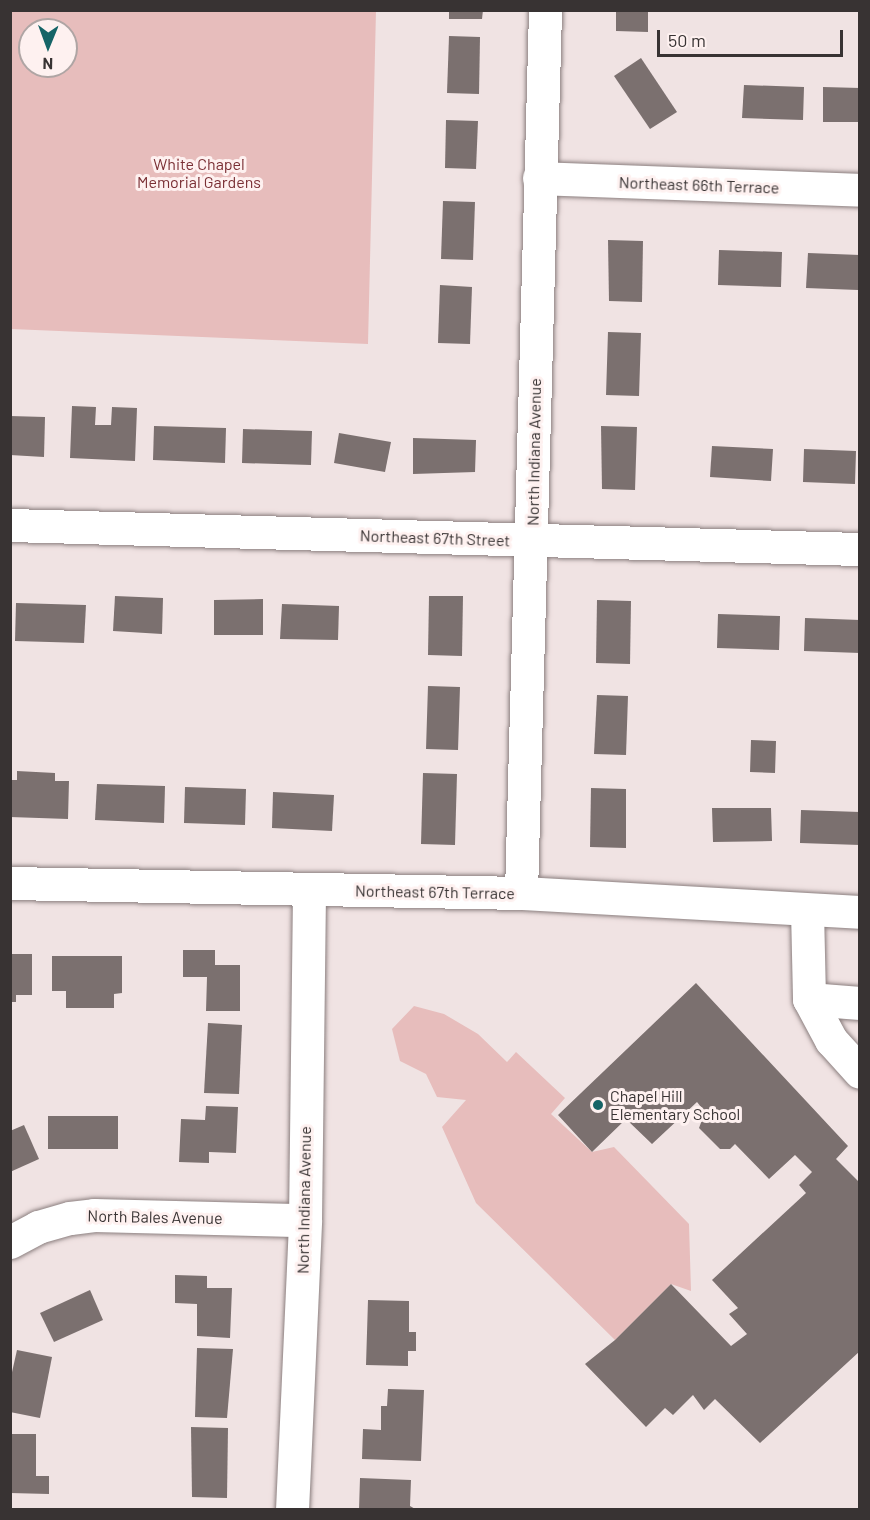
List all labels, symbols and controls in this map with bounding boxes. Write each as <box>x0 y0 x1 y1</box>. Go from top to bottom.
north arrow <box>18 18 78 78</box>
scale bar <box>660 18 846 56</box>
text: 50 m <box>668 29 706 51</box>
text: N <box>42 55 53 74</box>
park label: White Chapel Memorial Gardens <box>137 154 261 192</box>
street label: Northeast 66th Terrace <box>618 173 780 197</box>
street label: North Indiana Avenue <box>523 378 545 526</box>
street label: Northeast 67th Street <box>360 526 510 550</box>
street label: Northeast 67th Terrace <box>355 881 515 903</box>
place label: Chapel Hill Elementary School <box>610 1086 740 1124</box>
marker: Chapel Hill Elementary School <box>591 1098 605 1112</box>
street label: North Indiana Avenue <box>293 1126 315 1274</box>
street label: North Bales Avenue <box>87 1206 223 1228</box>

